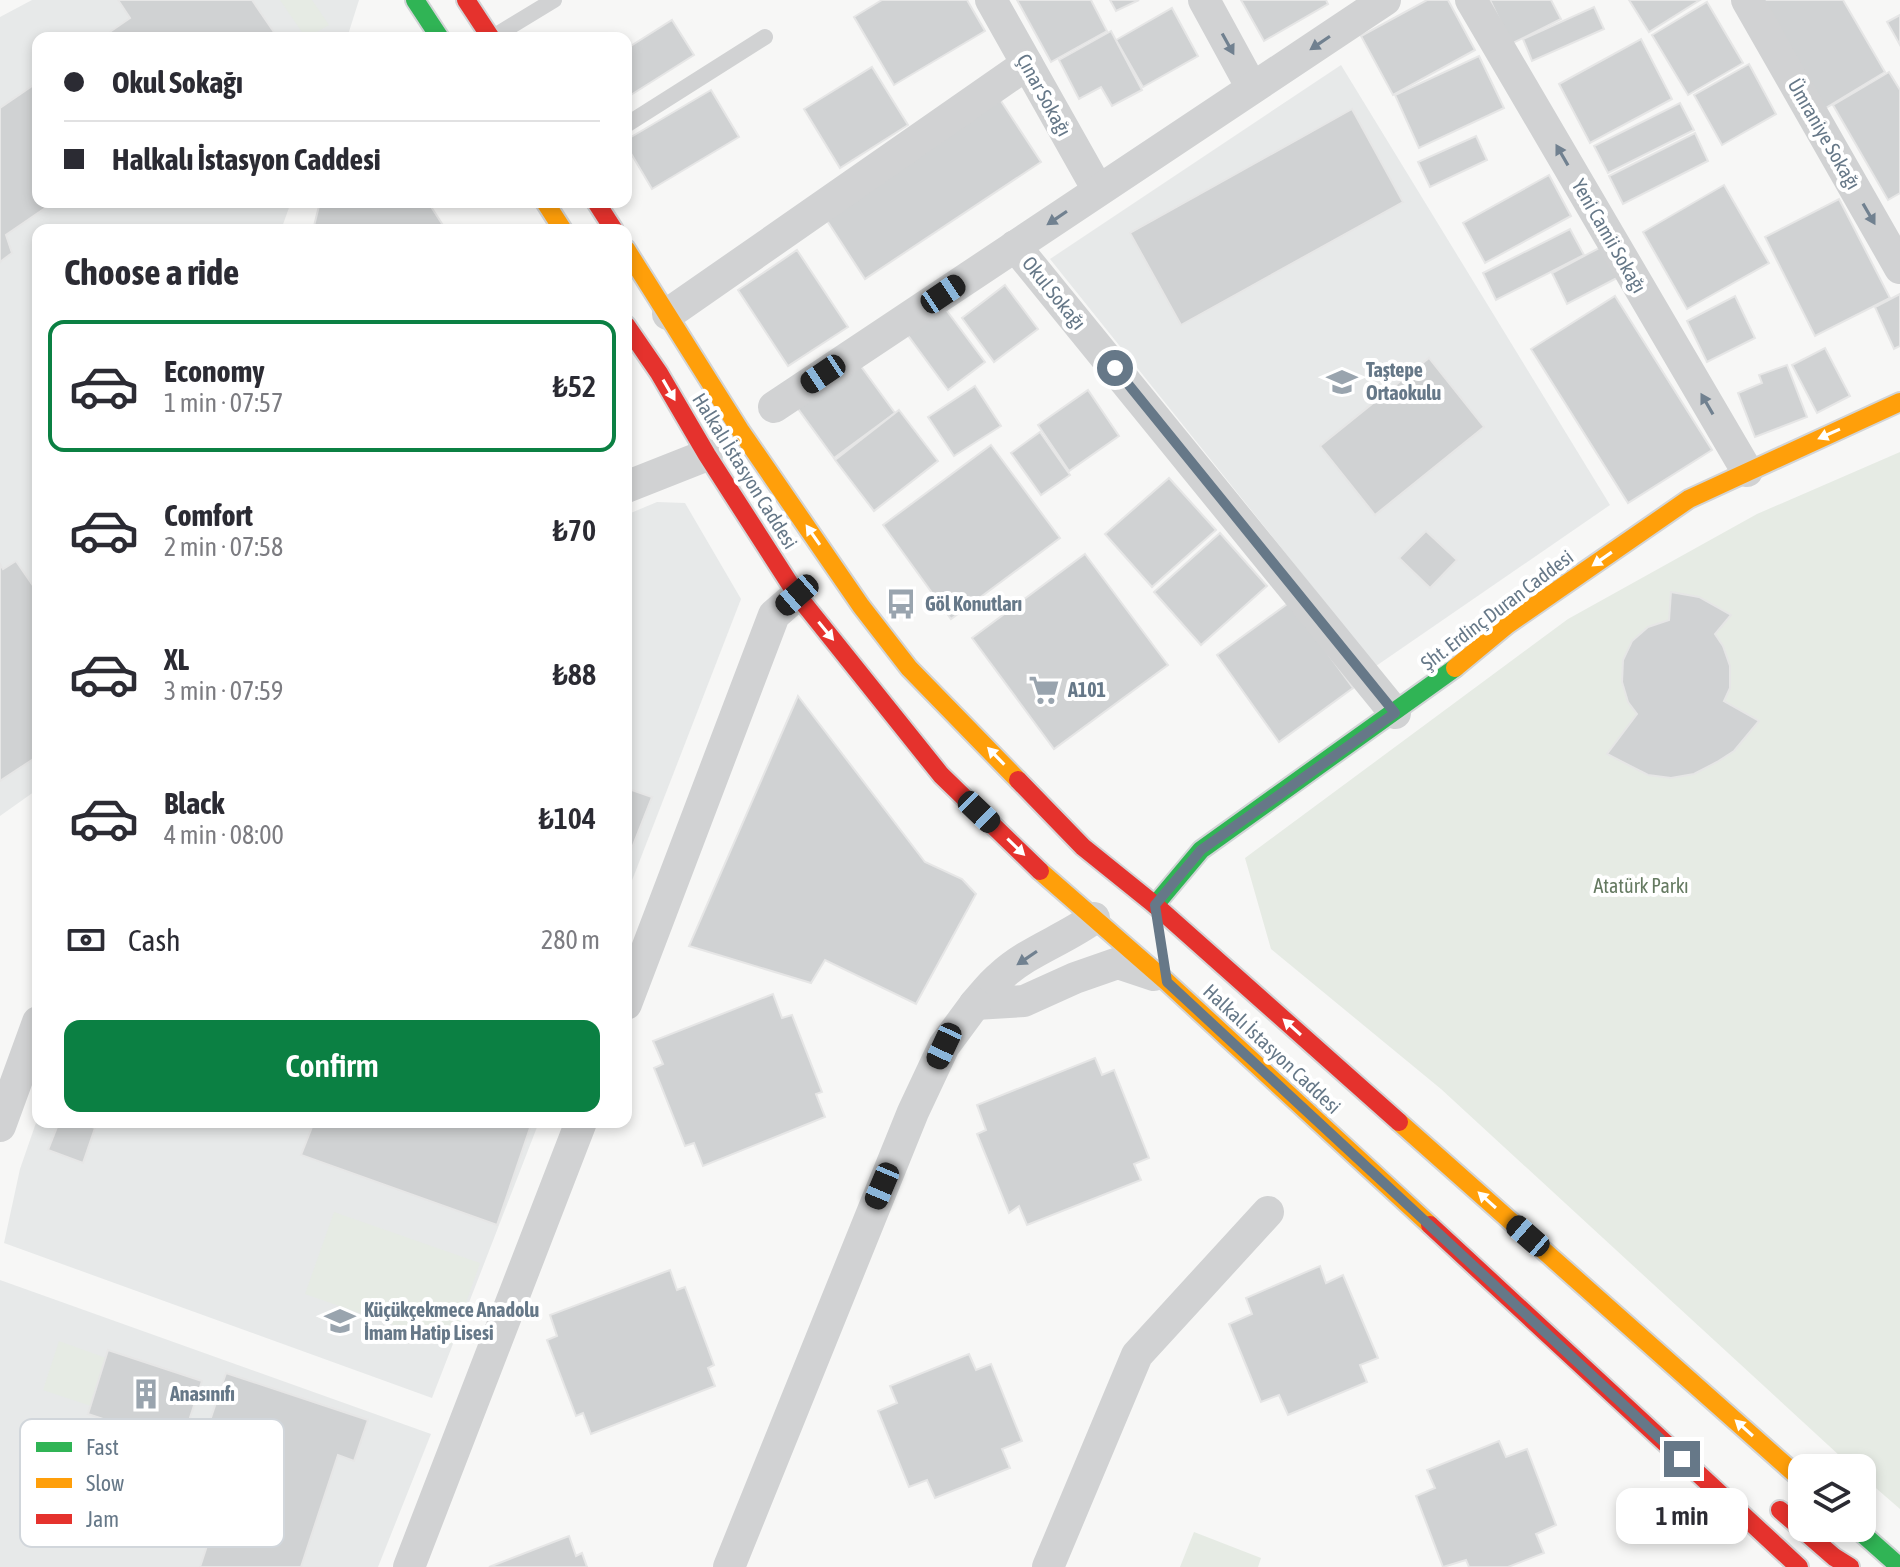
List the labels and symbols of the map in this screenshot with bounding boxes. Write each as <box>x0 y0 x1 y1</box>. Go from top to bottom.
one-way arrow <box>1221 33 1235 55</box>
one-way arrow <box>1309 35 1331 50</box>
street label: Çınar Sokağı <box>1012 50 1076 140</box>
street label: Ümraniye Sokağı <box>1783 74 1865 193</box>
one-way arrow <box>1555 144 1569 166</box>
street label: Yeni Camii Sokağı <box>1568 175 1651 297</box>
one-way arrow <box>1862 203 1876 225</box>
one-way arrow <box>1046 210 1067 225</box>
street label: Okul Sokağı <box>1018 252 1091 334</box>
car <box>916 271 970 317</box>
route start <box>1097 350 1133 386</box>
car <box>796 351 850 397</box>
place label: Taştepe Ortaokulu <box>1366 358 1442 404</box>
school or university icon: Taştepe Ortaokulu <box>1325 365 1359 399</box>
one-way arrow <box>662 379 676 401</box>
street label: Halkalı İstasyon Caddesi <box>688 389 803 553</box>
one-way arrow <box>1701 393 1715 415</box>
one-way arrow <box>1817 427 1841 441</box>
one-way arrow <box>806 524 821 545</box>
street label: Şht. Erdinç Duran Caddesi <box>1416 545 1577 674</box>
one-way arrow <box>1592 551 1613 566</box>
car <box>771 570 823 620</box>
bus stop icon: Göl Konutları <box>884 587 918 621</box>
place label: Göl Konutları <box>925 592 1022 615</box>
one-way arrow <box>818 621 834 641</box>
supermarket icon: A101 <box>1027 673 1061 707</box>
place label: A101 <box>1067 678 1106 701</box>
one-way arrow <box>987 747 1006 766</box>
car <box>953 787 1005 837</box>
one-way arrow <box>1006 837 1025 856</box>
park label: Atatürk Parkı <box>1593 874 1689 897</box>
one-way arrow <box>1016 950 1038 965</box>
street label: Halkalı İstasyon Caddesi <box>1199 979 1346 1118</box>
car <box>923 1019 965 1073</box>
one-way arrow <box>1283 1019 1303 1036</box>
car <box>862 1159 902 1213</box>
one-way arrow <box>1477 1191 1496 1209</box>
car <box>1502 1211 1554 1261</box>
place label: Küçükçekmece Anadolu İmam Hatip Lisesi <box>364 1298 540 1344</box>
school or university icon: Küçükçekmece Anadolu İmam Hatip Lisesi <box>323 1304 357 1338</box>
building icon: Anasınıfı <box>129 1377 163 1411</box>
place label: Anasınıfı <box>169 1382 235 1405</box>
legend <box>20 1419 284 1547</box>
one-way arrow <box>1734 1420 1753 1438</box>
text: Fast <box>86 1434 119 1460</box>
route end <box>1664 1441 1700 1477</box>
text: Slow <box>86 1470 124 1496</box>
callout: 1 min <box>1616 1487 1748 1543</box>
text: Jam <box>86 1506 119 1532</box>

